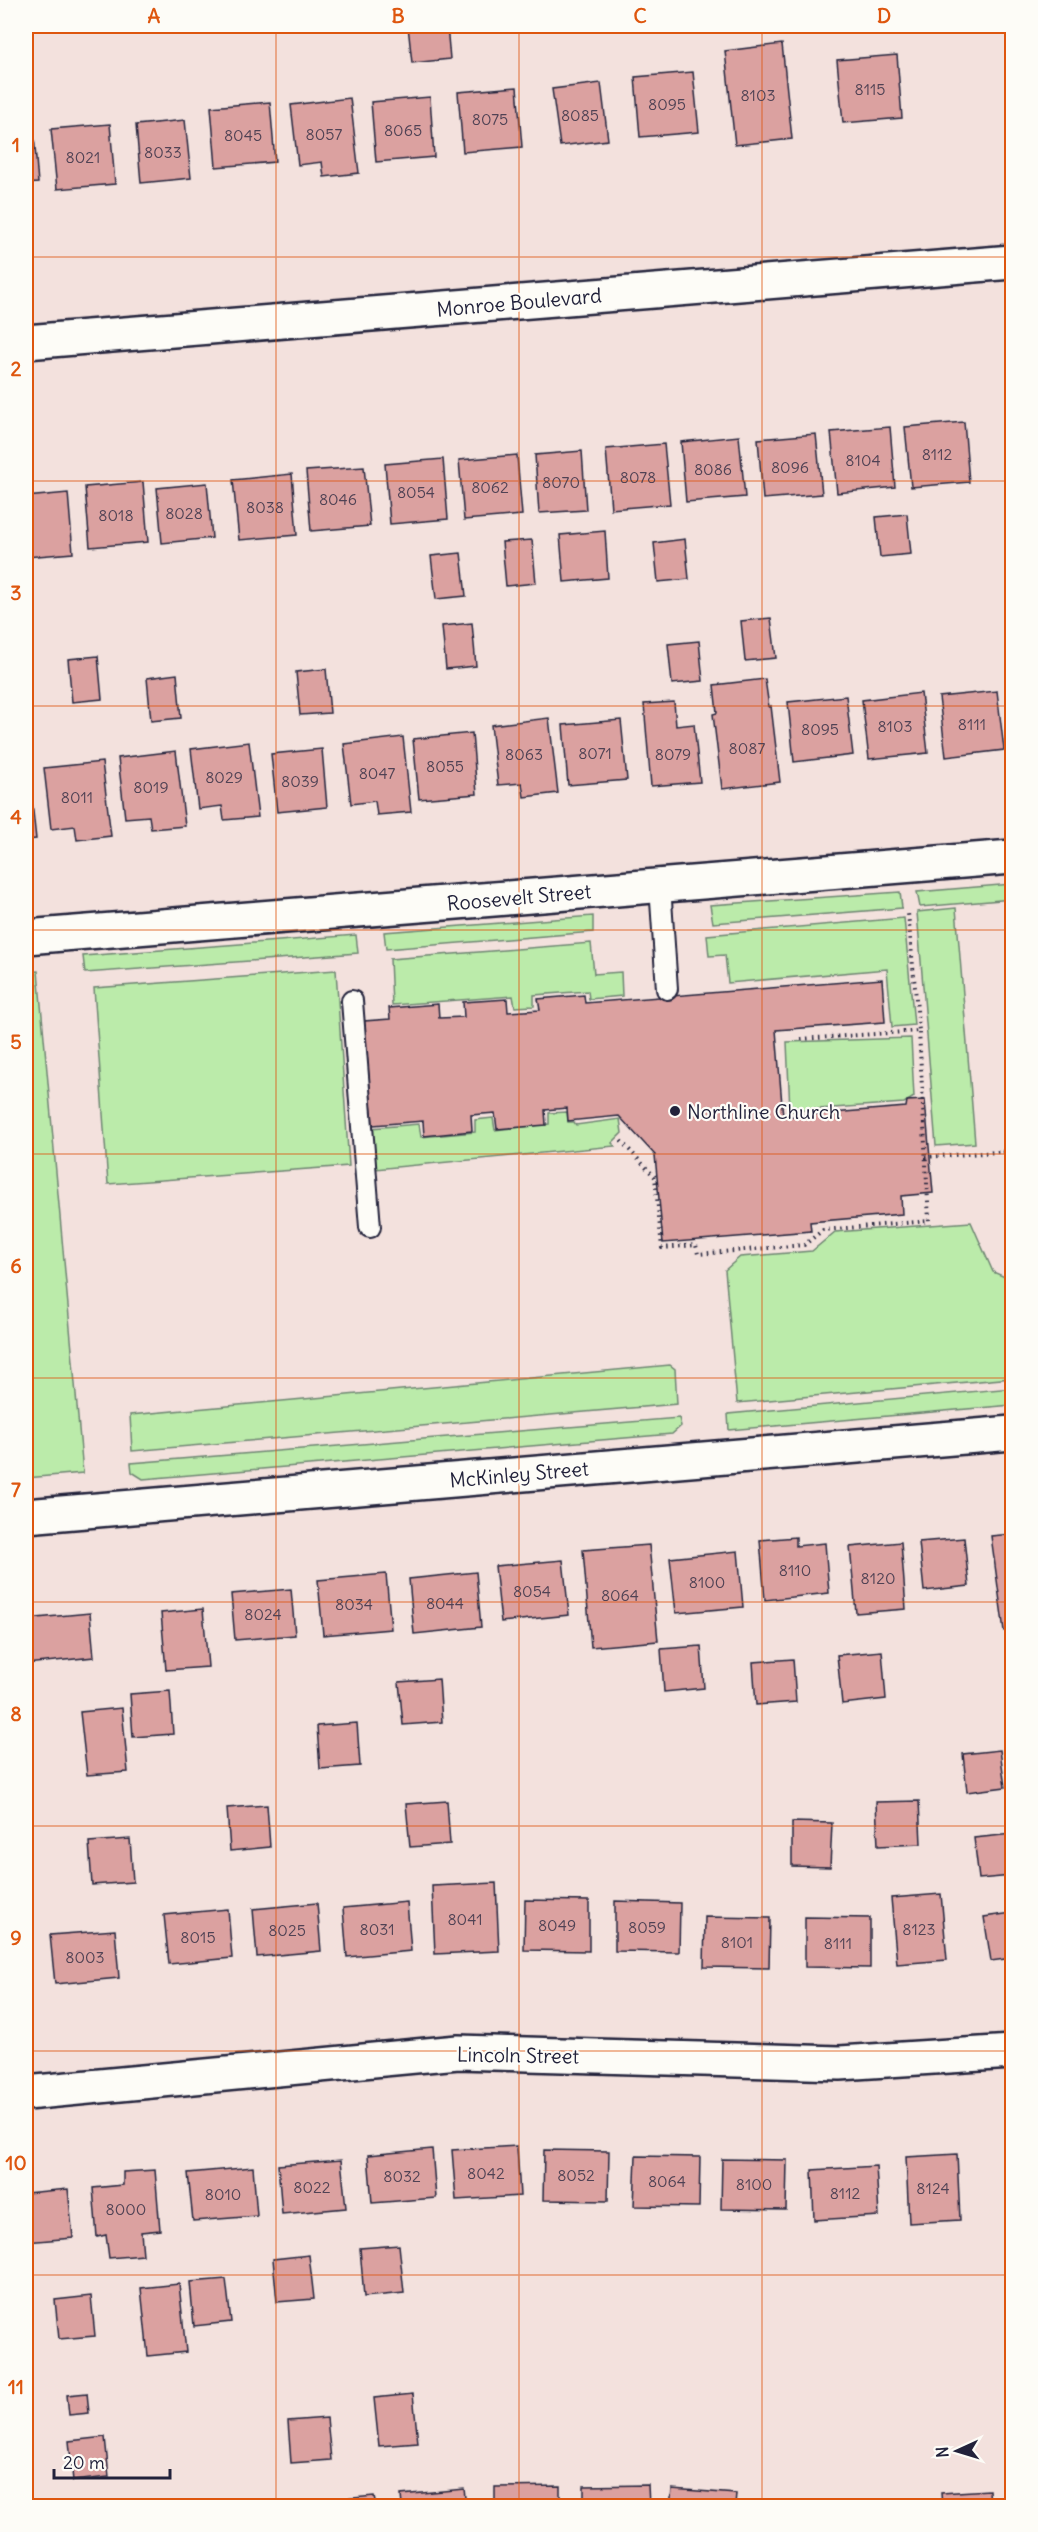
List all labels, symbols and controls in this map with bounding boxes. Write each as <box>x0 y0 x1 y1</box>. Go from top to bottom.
text: A <box>148 3 161 28</box>
text: B <box>391 3 405 28</box>
text: C <box>633 3 647 28</box>
text: D <box>877 3 891 28</box>
house number: 8115 <box>854 79 886 99</box>
house number: 8103 <box>740 85 776 105</box>
house number: 8095 <box>648 94 686 114</box>
house number: 8085 <box>561 105 599 125</box>
house number: 8075 <box>472 109 508 129</box>
house number: 8065 <box>384 120 422 140</box>
house number: 8057 <box>306 124 343 144</box>
house number: 8045 <box>224 125 262 145</box>
text: 1 <box>12 132 20 157</box>
house number: 8033 <box>144 142 182 162</box>
house number: 8021 <box>66 147 100 167</box>
street label: Monroe Boulevard <box>435 282 603 322</box>
text: 2 <box>11 356 22 381</box>
house number: 8112 <box>922 444 953 464</box>
house number: 8104 <box>845 450 881 470</box>
house number: 8096 <box>771 457 809 477</box>
house number: 8086 <box>694 459 732 479</box>
house number: 8078 <box>620 467 656 487</box>
house number: 8070 <box>542 472 580 492</box>
house number: 8062 <box>471 477 509 497</box>
house number: 8054 <box>397 482 435 502</box>
house number: 8046 <box>319 489 357 509</box>
house number: 8038 <box>246 497 284 517</box>
house number: 8028 <box>165 503 203 523</box>
house number: 8018 <box>98 505 134 525</box>
text: 3 <box>10 580 22 605</box>
house number: 8111 <box>958 714 986 734</box>
house number: 8103 <box>877 716 913 736</box>
house number: 8095 <box>801 719 839 739</box>
house number: 8087 <box>729 738 766 758</box>
house number: 8071 <box>578 743 612 763</box>
house number: 8063 <box>505 744 543 764</box>
house number: 8079 <box>655 744 691 764</box>
house number: 8055 <box>426 756 464 776</box>
house number: 8047 <box>359 763 395 783</box>
house number: 8029 <box>205 767 243 787</box>
house number: 8039 <box>281 771 319 791</box>
house number: 8019 <box>133 777 169 797</box>
house number: 8011 <box>61 787 93 807</box>
text: 4 <box>10 804 22 829</box>
street label: Roosevelt Street <box>446 878 592 916</box>
text: 5 <box>10 1029 22 1054</box>
place label: Northline Church <box>687 1099 840 1124</box>
marker: Northline Church <box>668 1104 682 1118</box>
text: 6 <box>10 1253 22 1278</box>
street label: McKinley Street <box>448 1455 590 1493</box>
text: 7 <box>11 1477 21 1502</box>
house number: 8110 <box>779 1560 811 1580</box>
house number: 8120 <box>861 1568 895 1588</box>
house number: 8100 <box>689 1572 725 1592</box>
house number: 8054 <box>513 1581 551 1601</box>
house number: 8064 <box>601 1585 639 1605</box>
house number: 8044 <box>426 1593 464 1613</box>
house number: 8034 <box>335 1594 373 1614</box>
house number: 8024 <box>244 1604 282 1624</box>
text: 8 <box>10 1701 22 1726</box>
house number: 8041 <box>447 1909 483 1929</box>
house number: 8049 <box>538 1915 576 1935</box>
house number: 8059 <box>628 1917 666 1937</box>
house number: 8031 <box>359 1919 395 1939</box>
house number: 8123 <box>902 1919 936 1939</box>
house number: 8025 <box>268 1920 306 1940</box>
text: 9 <box>10 1925 22 1950</box>
house number: 8015 <box>180 1927 216 1947</box>
house number: 8101 <box>721 1932 753 1952</box>
house number: 8111 <box>824 1933 852 1953</box>
house number: 8003 <box>65 1947 105 1967</box>
street label: Lincoln Street <box>457 2041 580 2069</box>
text: 10 <box>5 2150 27 2175</box>
house number: 8042 <box>467 2163 505 2183</box>
house number: 8052 <box>557 2165 595 2185</box>
house number: 8032 <box>383 2166 421 2186</box>
house number: 8064 <box>648 2171 686 2191</box>
house number: 8100 <box>736 2174 772 2194</box>
house number: 8022 <box>293 2177 331 2197</box>
house number: 8124 <box>916 2178 950 2198</box>
house number: 8112 <box>830 2183 861 2203</box>
house number: 8010 <box>205 2184 241 2204</box>
house number: 8000 <box>106 2199 146 2219</box>
text: 11 <box>8 2374 24 2399</box>
north arrow <box>927 2421 987 2481</box>
scale bar <box>54 2442 170 2480</box>
text: N <box>932 2446 952 2458</box>
text: 20 m <box>63 2451 105 2474</box>

